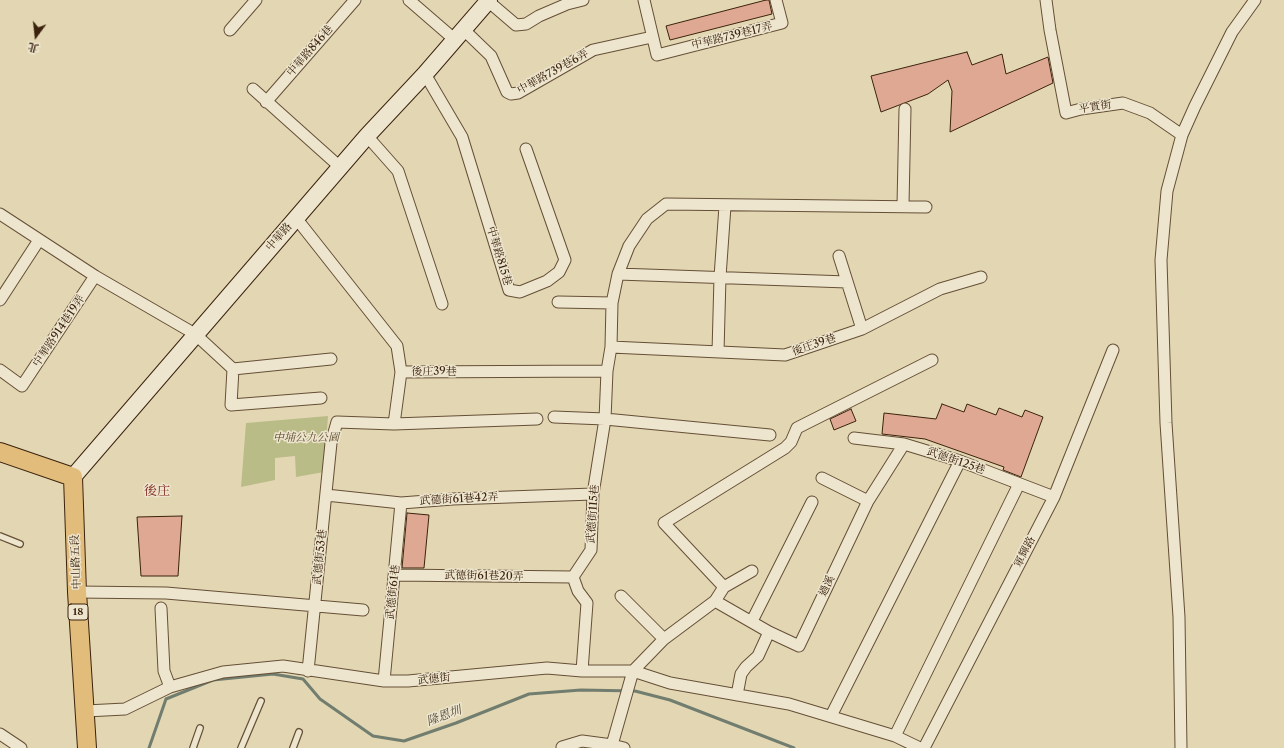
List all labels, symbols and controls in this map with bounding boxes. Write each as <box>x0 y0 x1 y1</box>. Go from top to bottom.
north arrow <box>16 16 56 56</box>
street label: 中華路739巷17弄 <box>690 20 774 52</box>
street label: 中華路846巷 <box>284 23 336 79</box>
text: 北 <box>26 39 40 56</box>
street label: 中華路739巷6弄 <box>515 47 591 97</box>
street label: 平實街 <box>1078 98 1112 116</box>
street label: 中華路 <box>263 220 295 254</box>
street label: 中華路815巷 <box>484 225 514 287</box>
street label: 中華路914巷19弄 <box>30 293 88 369</box>
street label: 後庄39巷 <box>790 331 838 359</box>
street label: 後庄39巷 <box>411 365 457 379</box>
park label: 中埔公九公園 <box>273 431 339 445</box>
street label: 武德街125巷 <box>925 445 987 477</box>
district label: 後庄 <box>144 483 170 499</box>
street label: 武德街115巷 <box>584 484 602 544</box>
street label: 武德街61巷42弄 <box>419 490 499 508</box>
street label: 武德街53巷 <box>311 528 329 586</box>
street label: 中山路五段 <box>68 534 84 590</box>
street label: 軍輝路 <box>1012 534 1038 570</box>
street label: 武德街61巷 <box>384 564 402 620</box>
street label: 武德街61巷20弄 <box>444 569 524 583</box>
street label: 過溪 <box>816 573 838 599</box>
road number: 18 <box>68 604 88 620</box>
street label: 武德街 <box>417 671 451 687</box>
water label: 隆恩圳 <box>425 703 463 729</box>

